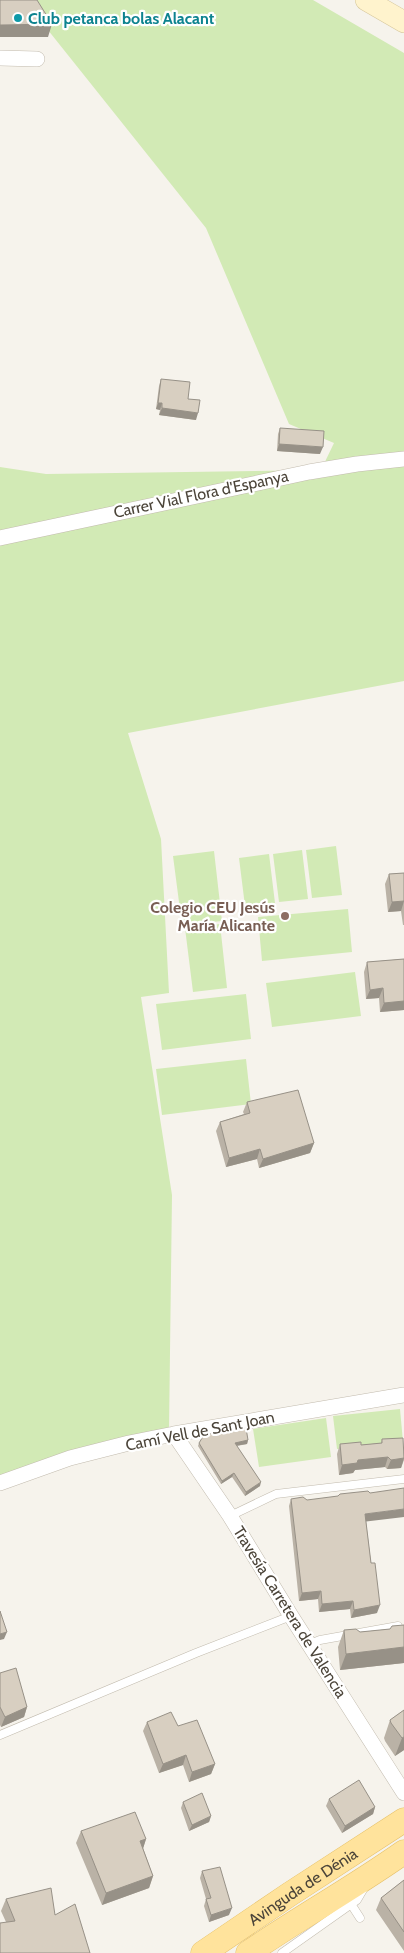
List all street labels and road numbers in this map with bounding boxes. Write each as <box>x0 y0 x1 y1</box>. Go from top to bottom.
street label: Carrer Vial Flora d'Espanya <box>112 466 290 522</box>
street label: Camí Vell de Sant Joan <box>124 1407 276 1455</box>
street label: Travesía Carretera de Valencia <box>229 1523 351 1702</box>
street label: Avinguda de Dénia <box>245 1843 361 1929</box>

